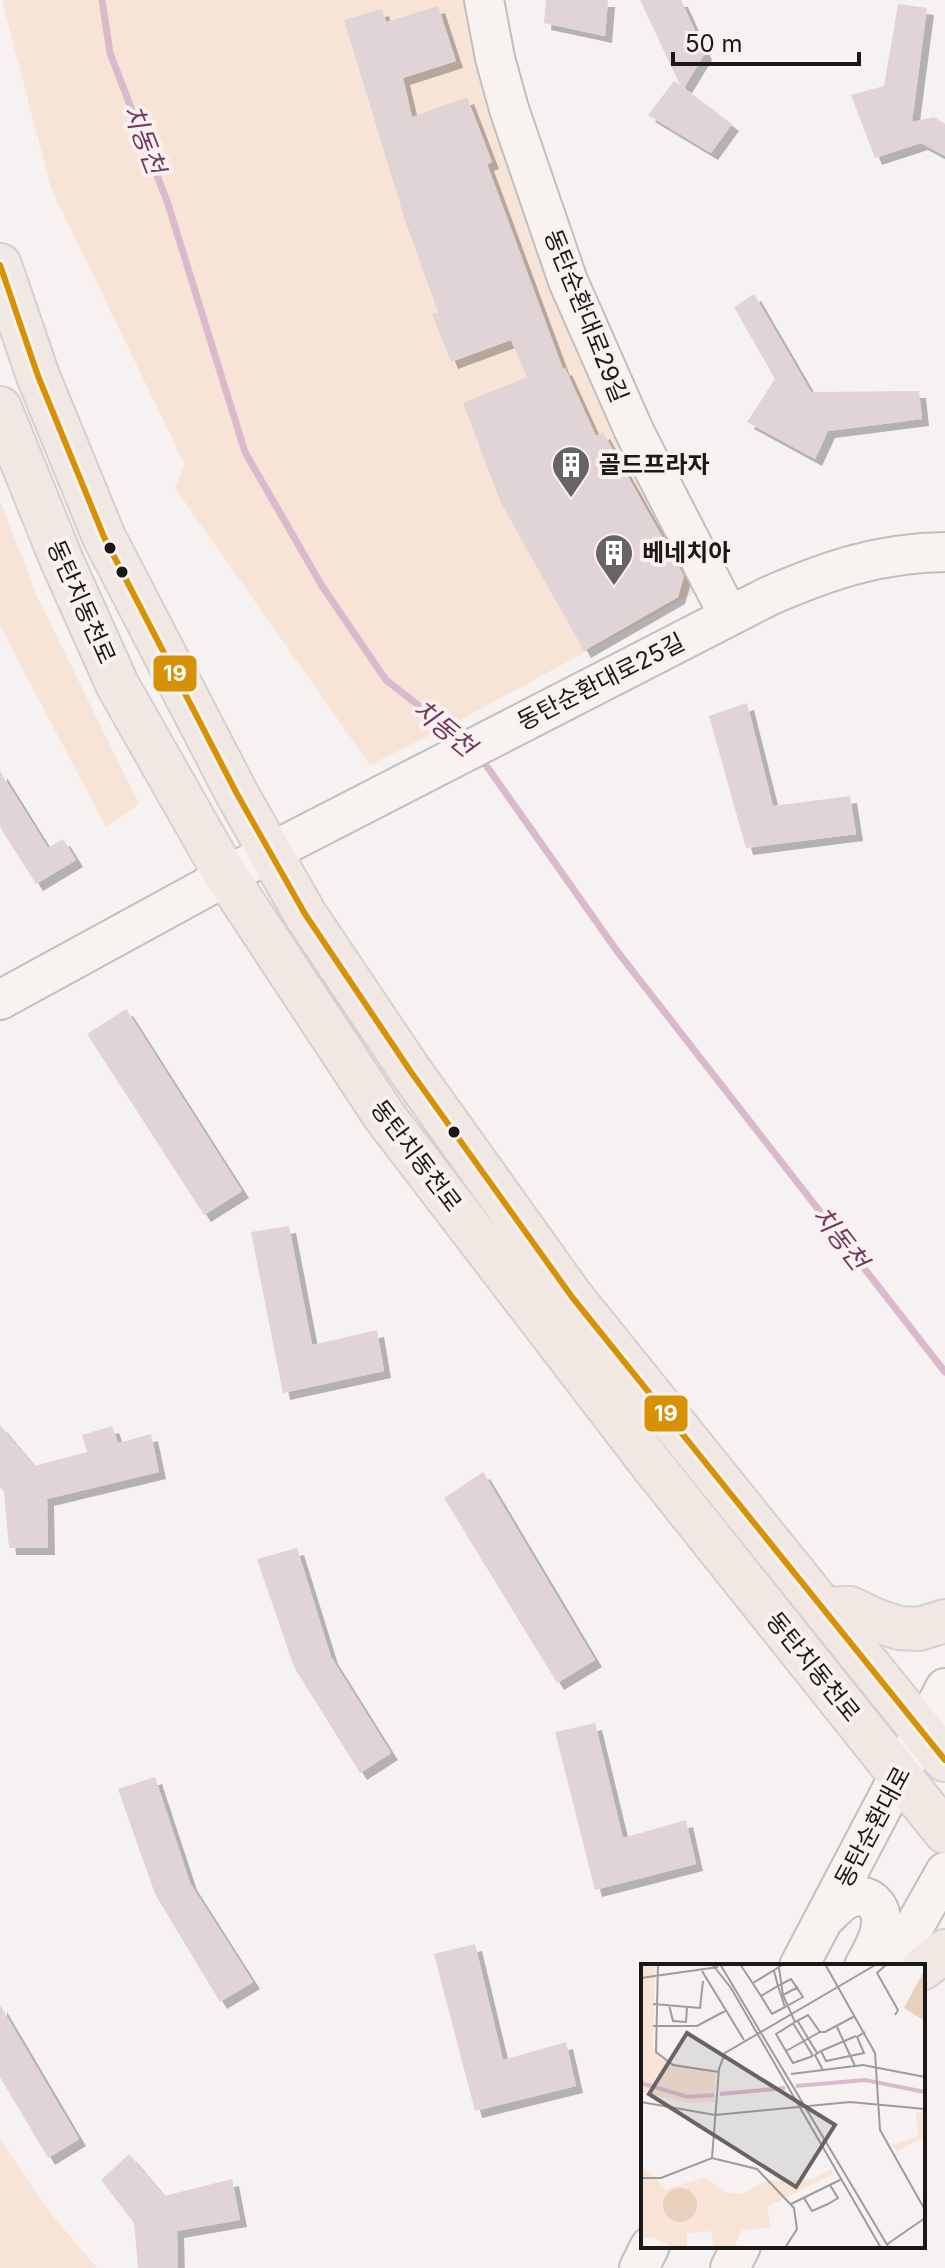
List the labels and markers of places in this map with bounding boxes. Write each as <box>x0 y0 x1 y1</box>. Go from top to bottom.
building icon: 골드프라자 <box>550 444 592 499</box>
place label: 골드프라자 <box>599 450 709 479</box>
building icon: 베네치아 <box>593 532 635 587</box>
place label: 베네치아 <box>642 538 730 567</box>
unlabelled marker <box>102 540 118 556</box>
unlabelled marker <box>114 564 130 580</box>
unlabelled marker <box>446 1124 462 1140</box>

